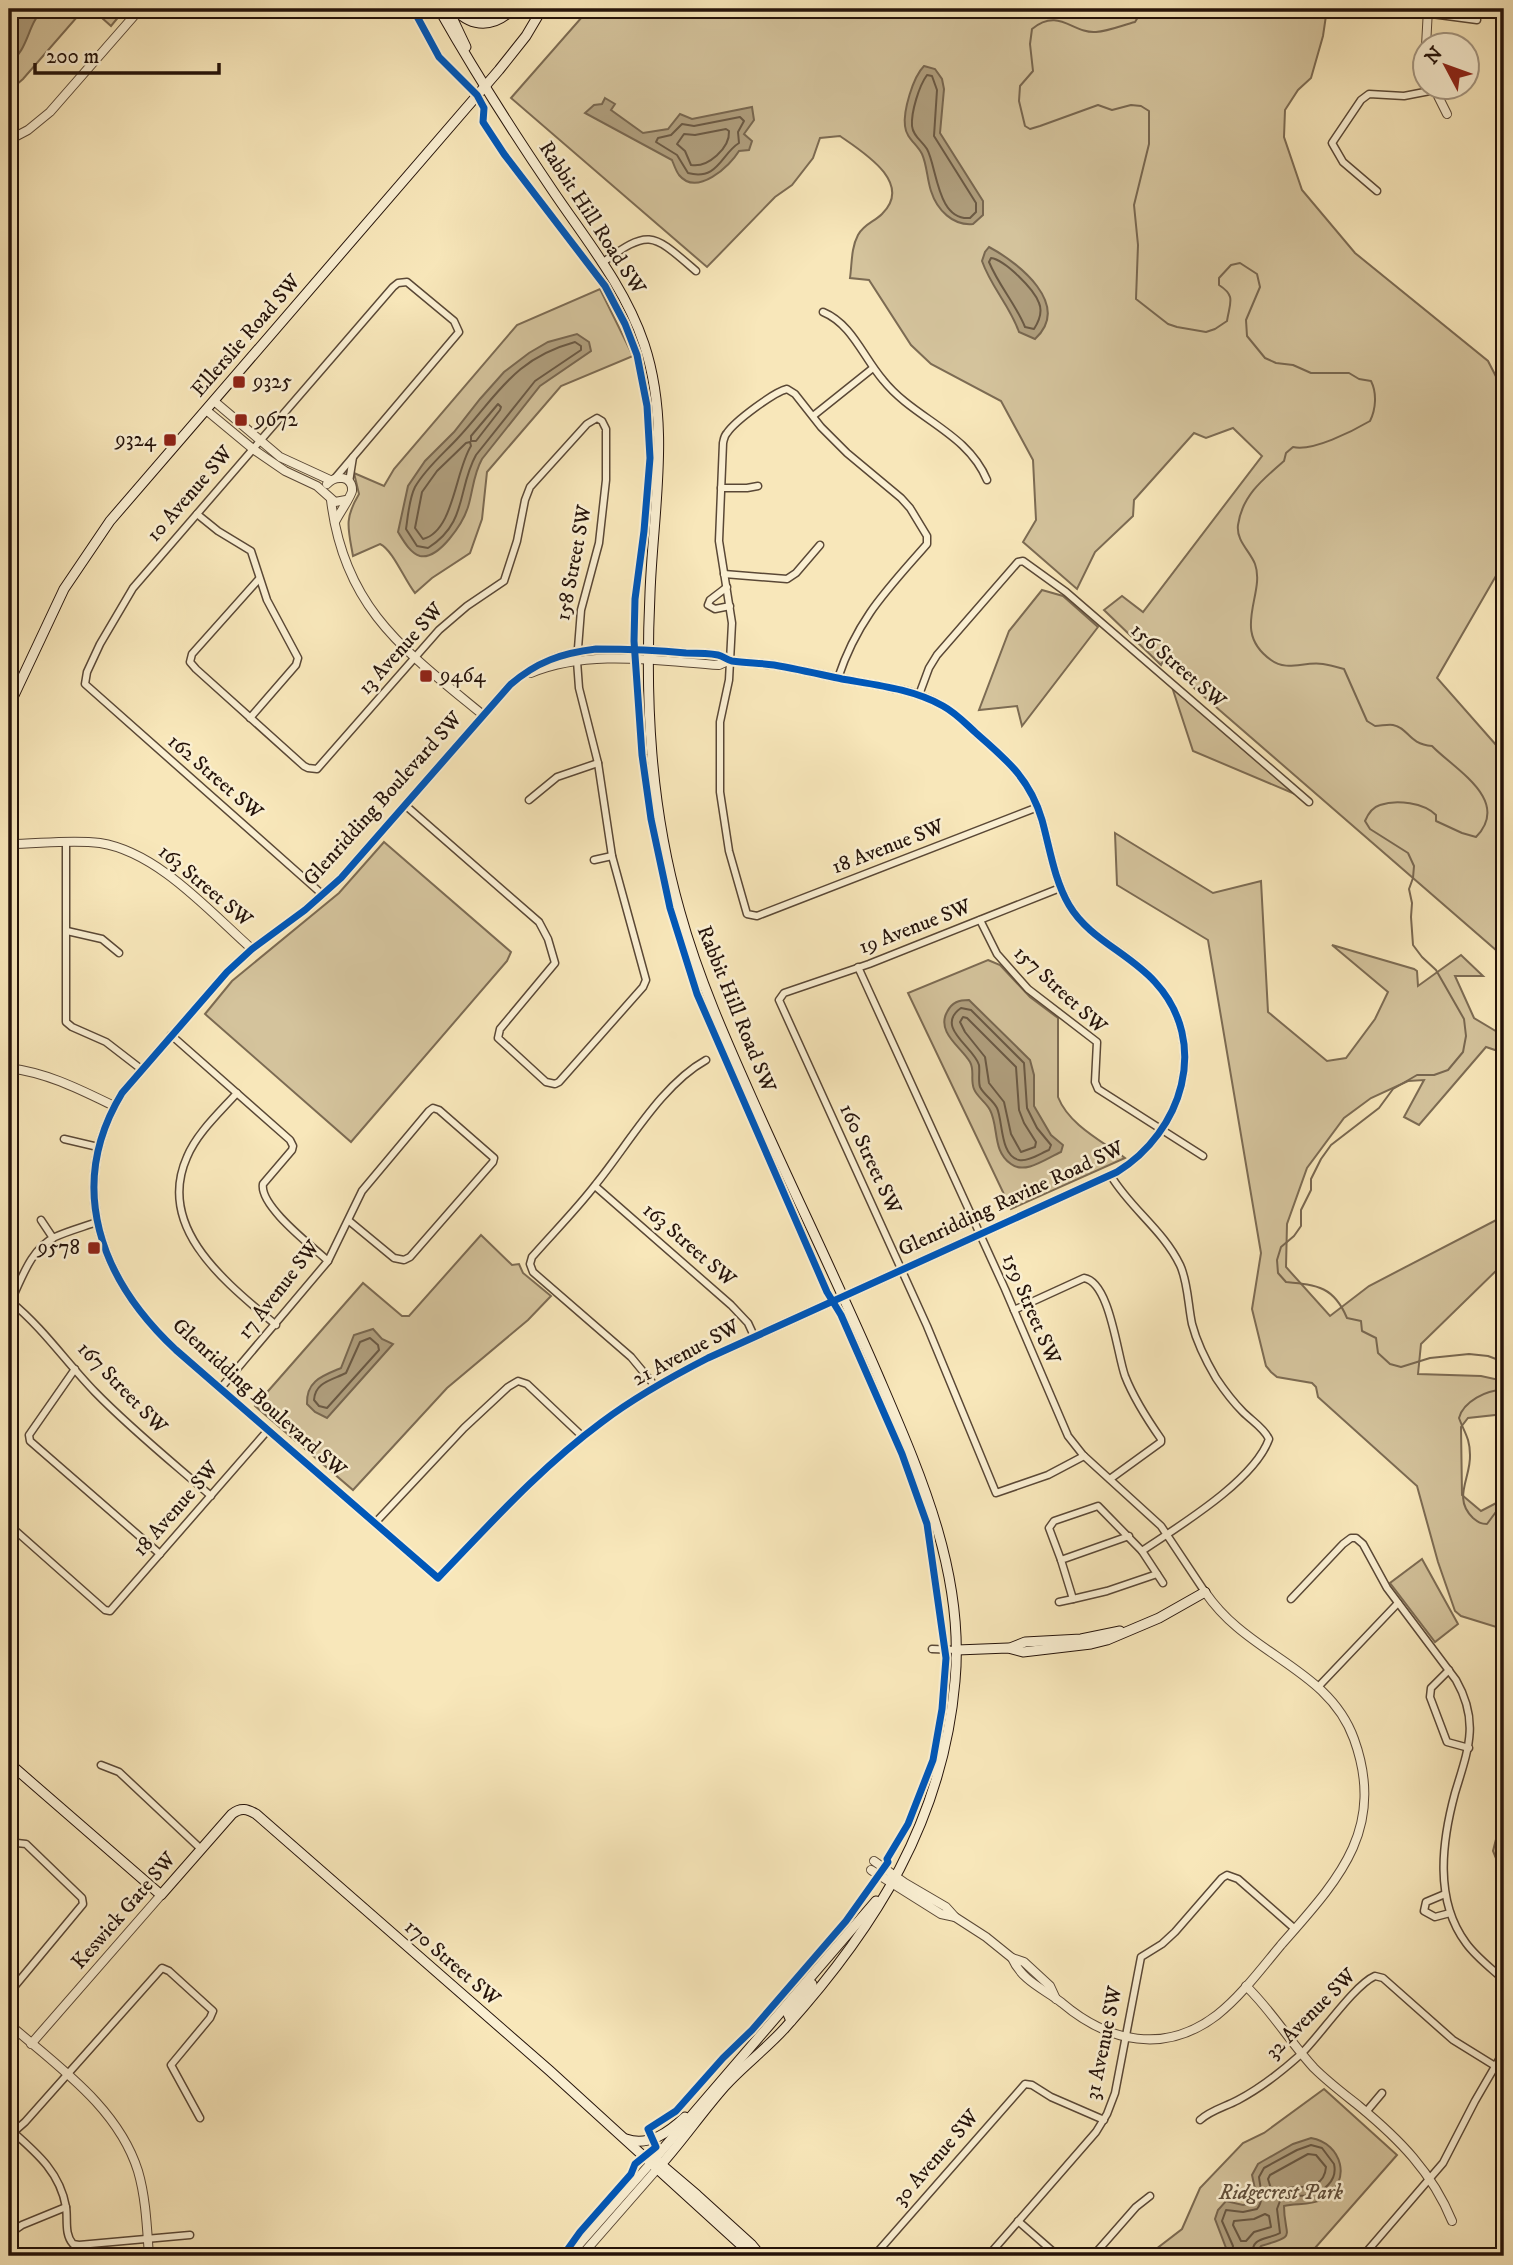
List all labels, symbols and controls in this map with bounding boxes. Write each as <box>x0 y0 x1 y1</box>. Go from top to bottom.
scale bar <box>35 32 219 76</box>
north arrow <box>1412 32 1482 102</box>
text: N <box>1421 42 1448 69</box>
text: 200 m <box>46 44 99 70</box>
street label: Rabbit Hill Road SW <box>533 136 652 300</box>
street label: Ellerslie Road SW <box>186 269 307 403</box>
place label: 9325 <box>252 369 292 395</box>
marker: 9325 <box>231 374 247 390</box>
place label: 9672 <box>254 407 298 433</box>
marker: 9672 <box>233 412 249 428</box>
place label: 9324 <box>114 427 157 453</box>
marker: 9324 <box>162 432 178 448</box>
street label: 10 Avenue SW <box>141 440 239 547</box>
street label: 158 Street SW <box>550 502 598 623</box>
street label: 13 Avenue SW <box>353 597 450 701</box>
street label: 156 Street SW <box>1125 618 1232 715</box>
place label: 9464 <box>439 663 486 689</box>
marker: 9464 <box>418 668 434 684</box>
street label: Glenridding Boulevard SW <box>298 706 469 892</box>
street label: 162 Street SW <box>162 729 269 826</box>
street label: 18 Avenue SW <box>828 813 948 880</box>
street label: 163 Street SW <box>152 839 258 934</box>
street label: 19 Avenue SW <box>855 893 975 960</box>
street label: Rabbit Hill Road SW <box>691 922 782 1097</box>
street label: 157 Street SW <box>1008 940 1113 1040</box>
street label: 160 Street SW <box>833 1100 907 1219</box>
street label: Glenridding Ravine Road SW <box>894 1135 1129 1263</box>
street label: 163 Street SW <box>637 1197 742 1293</box>
place label: 9578 <box>37 1235 80 1261</box>
street label: 17 Avenue SW <box>232 1235 326 1345</box>
marker: 9578 <box>86 1240 102 1256</box>
street label: 159 Street SW <box>996 1250 1066 1369</box>
street label: Glenridding Boulevard SW <box>166 1313 352 1484</box>
street label: 21 Avenue SW <box>628 1314 745 1392</box>
street label: 167 Street SW <box>71 1336 173 1440</box>
street label: 18 Avenue SW <box>127 1455 225 1562</box>
street label: Keswick Gate SW <box>66 1847 182 1975</box>
street label: 170 Street SW <box>399 1914 506 2012</box>
street label: 32 Avenue SW <box>1260 1963 1362 2065</box>
street label: 31 Avenue SW <box>1079 1983 1129 2102</box>
street label: 30 Avenue SW <box>887 2104 985 2211</box>
park label: Ridgecrest Park <box>1218 2180 1343 2206</box>

